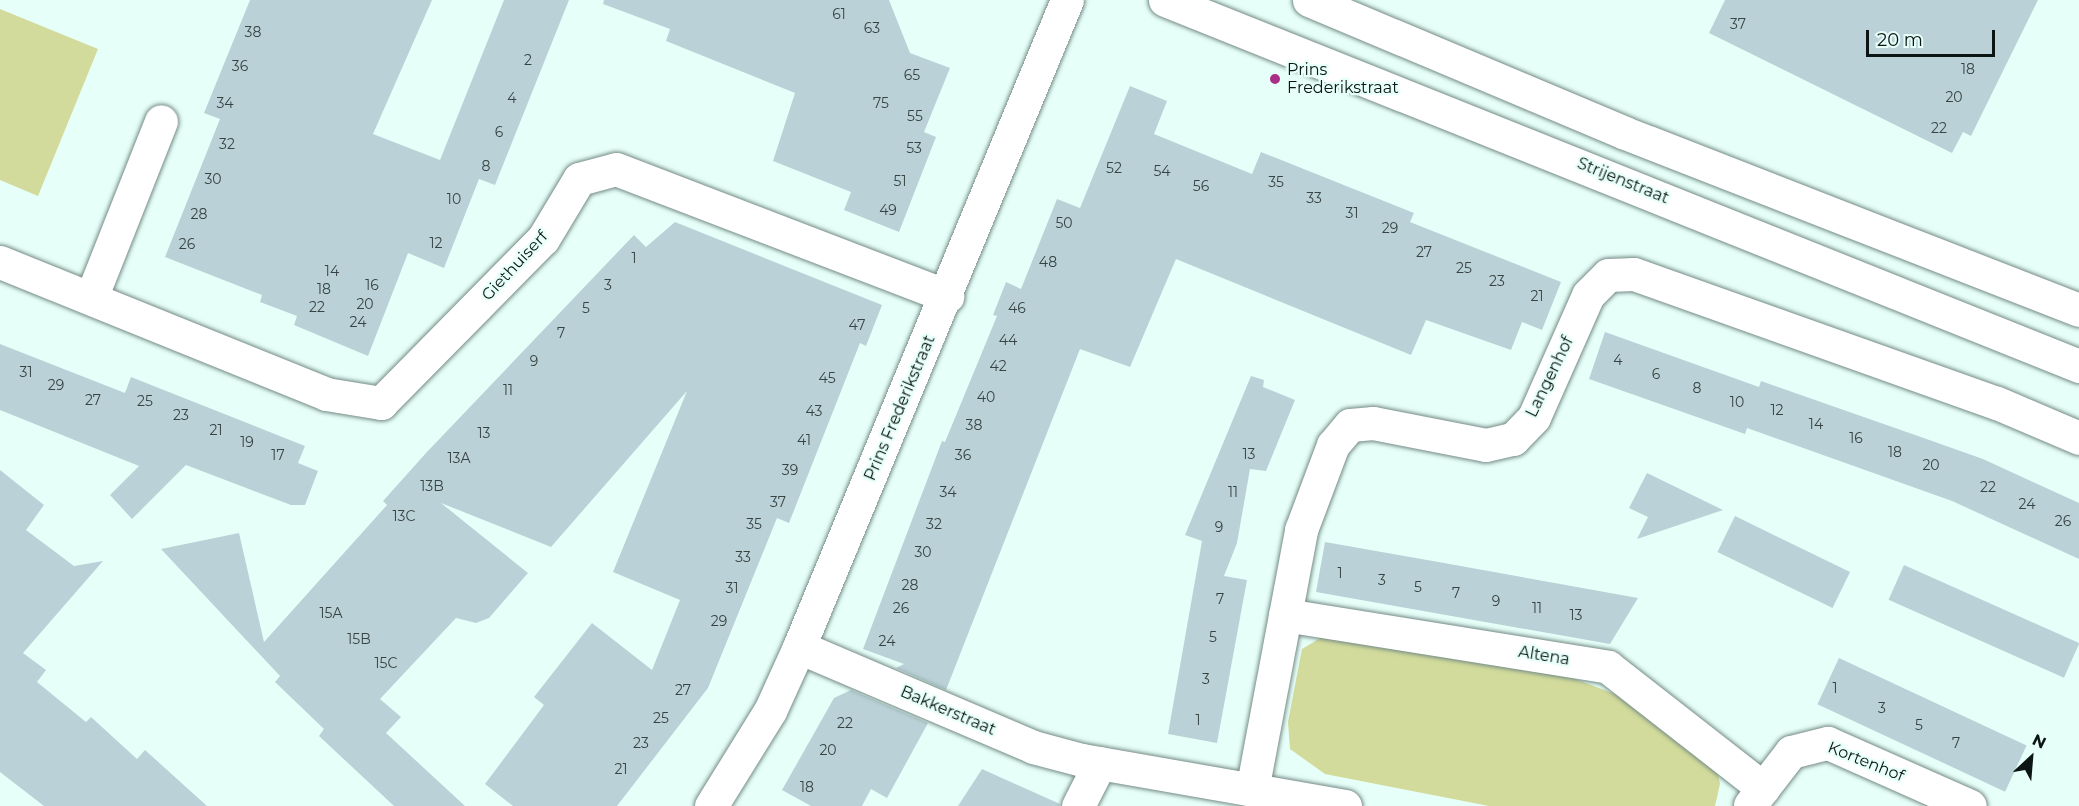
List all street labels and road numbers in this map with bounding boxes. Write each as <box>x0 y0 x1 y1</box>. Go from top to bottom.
street label: Strijenstraat <box>1574 154 1672 208</box>
street label: Giethuiserf <box>478 227 552 305</box>
street label: Prins Frederikstraat <box>861 332 939 484</box>
street label: Langenhof <box>1522 334 1578 420</box>
street label: Altena <box>1517 642 1571 670</box>
street label: Bakkerstraat <box>897 682 999 740</box>
street label: Kortenhof <box>1825 738 1907 786</box>

